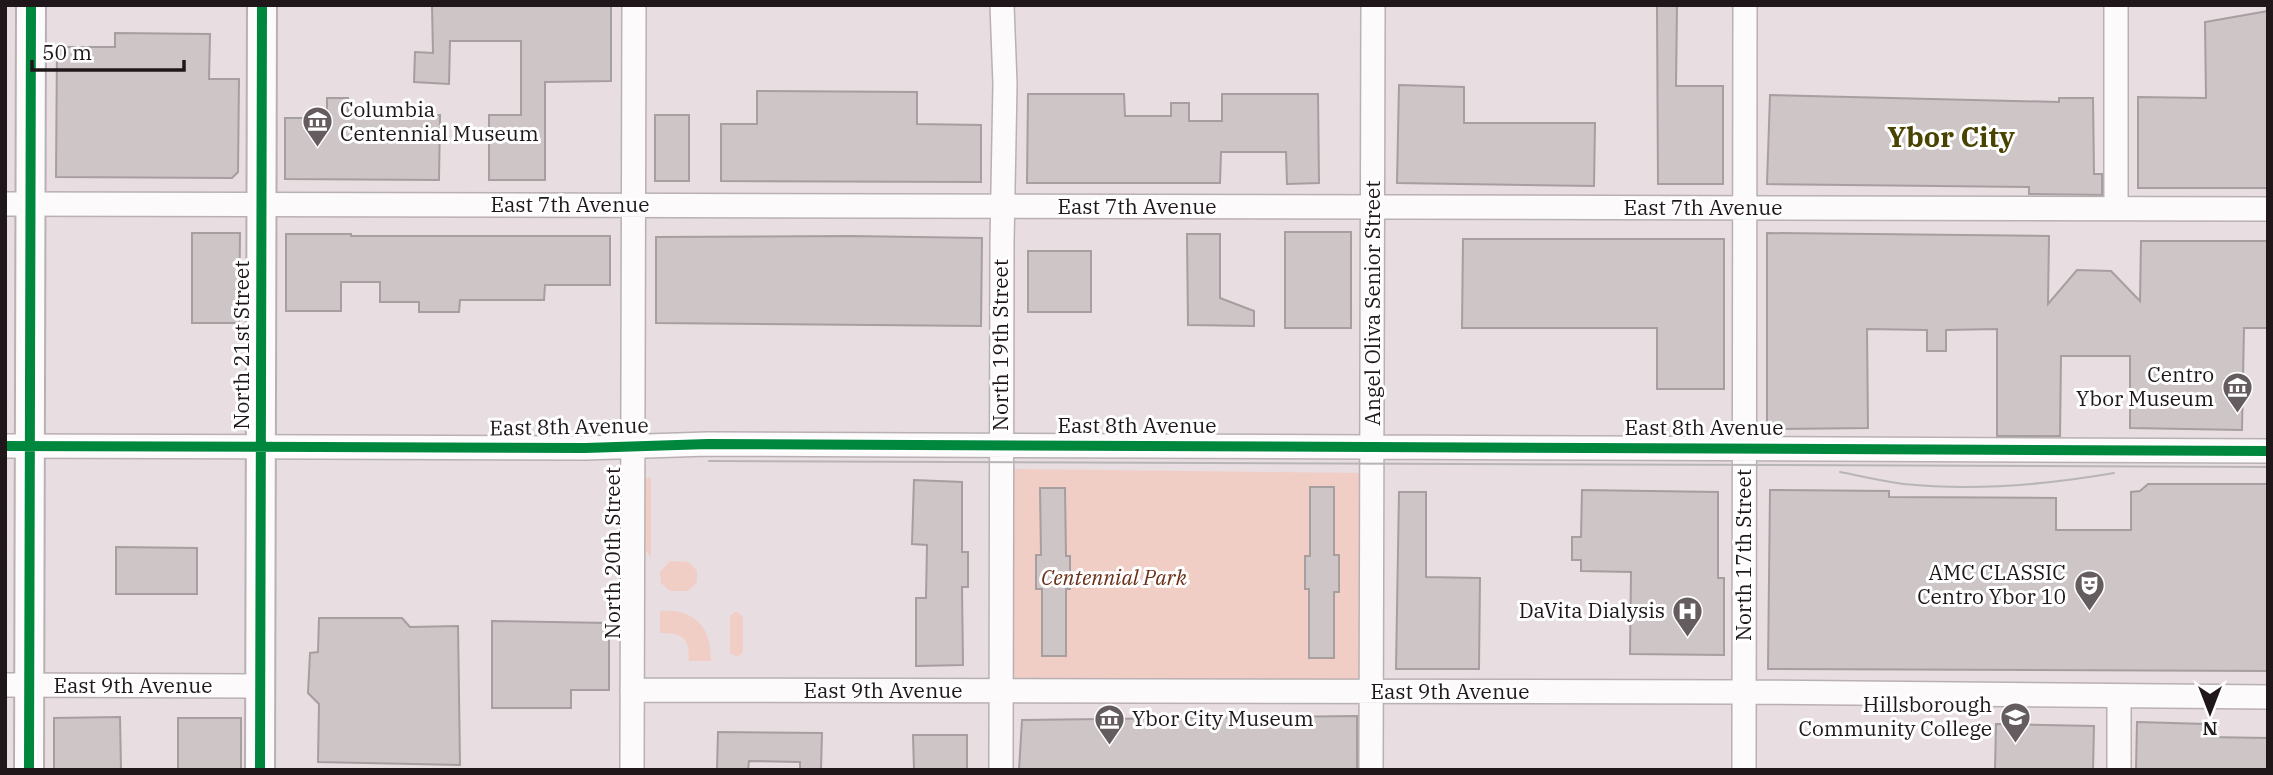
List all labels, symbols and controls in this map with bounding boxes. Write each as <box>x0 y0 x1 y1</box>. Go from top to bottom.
scale bar <box>32 28 184 72</box>
text: 50 m <box>42 38 92 66</box>
place label: Columbia Centennial Museum <box>340 95 539 147</box>
museum icon: Columbia Centennial Museum <box>300 105 334 149</box>
district label: Ybor City <box>1887 118 2015 155</box>
street label: Angel Oliva Senior Street <box>1358 180 1386 426</box>
street label: East 7th Avenue <box>490 190 650 218</box>
street label: East 7th Avenue <box>1057 192 1217 220</box>
street label: East 7th Avenue <box>1623 193 1783 221</box>
street label: North 19th Street <box>986 259 1014 431</box>
street label: North 21st Street <box>227 260 255 430</box>
place label: Centro Ybor Museum <box>2076 360 2214 412</box>
museum icon: Centro Ybor Museum <box>2220 370 2254 414</box>
street label: East 8th Avenue <box>489 411 649 441</box>
street label: East 8th Avenue <box>1057 411 1217 439</box>
street label: East 8th Avenue <box>1624 413 1784 441</box>
street label: North 20th Street <box>598 467 626 639</box>
street label: North 17th Street <box>1729 469 1757 641</box>
place label: AMC CLASSIC Centro Ybor 10 <box>1917 558 2066 610</box>
park label: Centennial Park <box>1041 563 1188 591</box>
theatre icon: AMC CLASSIC Centro Ybor 10 <box>2072 568 2106 612</box>
hospital icon: DaVita Dialysis <box>1671 594 1705 638</box>
place label: DaVita Dialysis <box>1519 596 1665 624</box>
street label: East 9th Avenue <box>53 671 213 699</box>
street label: East 9th Avenue <box>803 676 963 704</box>
street label: East 9th Avenue <box>1370 677 1530 705</box>
north arrow <box>2175 677 2245 747</box>
place label: Hillsborough Community College <box>1799 690 1992 742</box>
school or university icon: Hillsborough Community College <box>1998 700 2032 744</box>
museum icon: Ybor City Museum <box>1092 702 1126 746</box>
place label: Ybor City Museum <box>1132 704 1314 732</box>
text: N <box>2202 717 2218 741</box>

